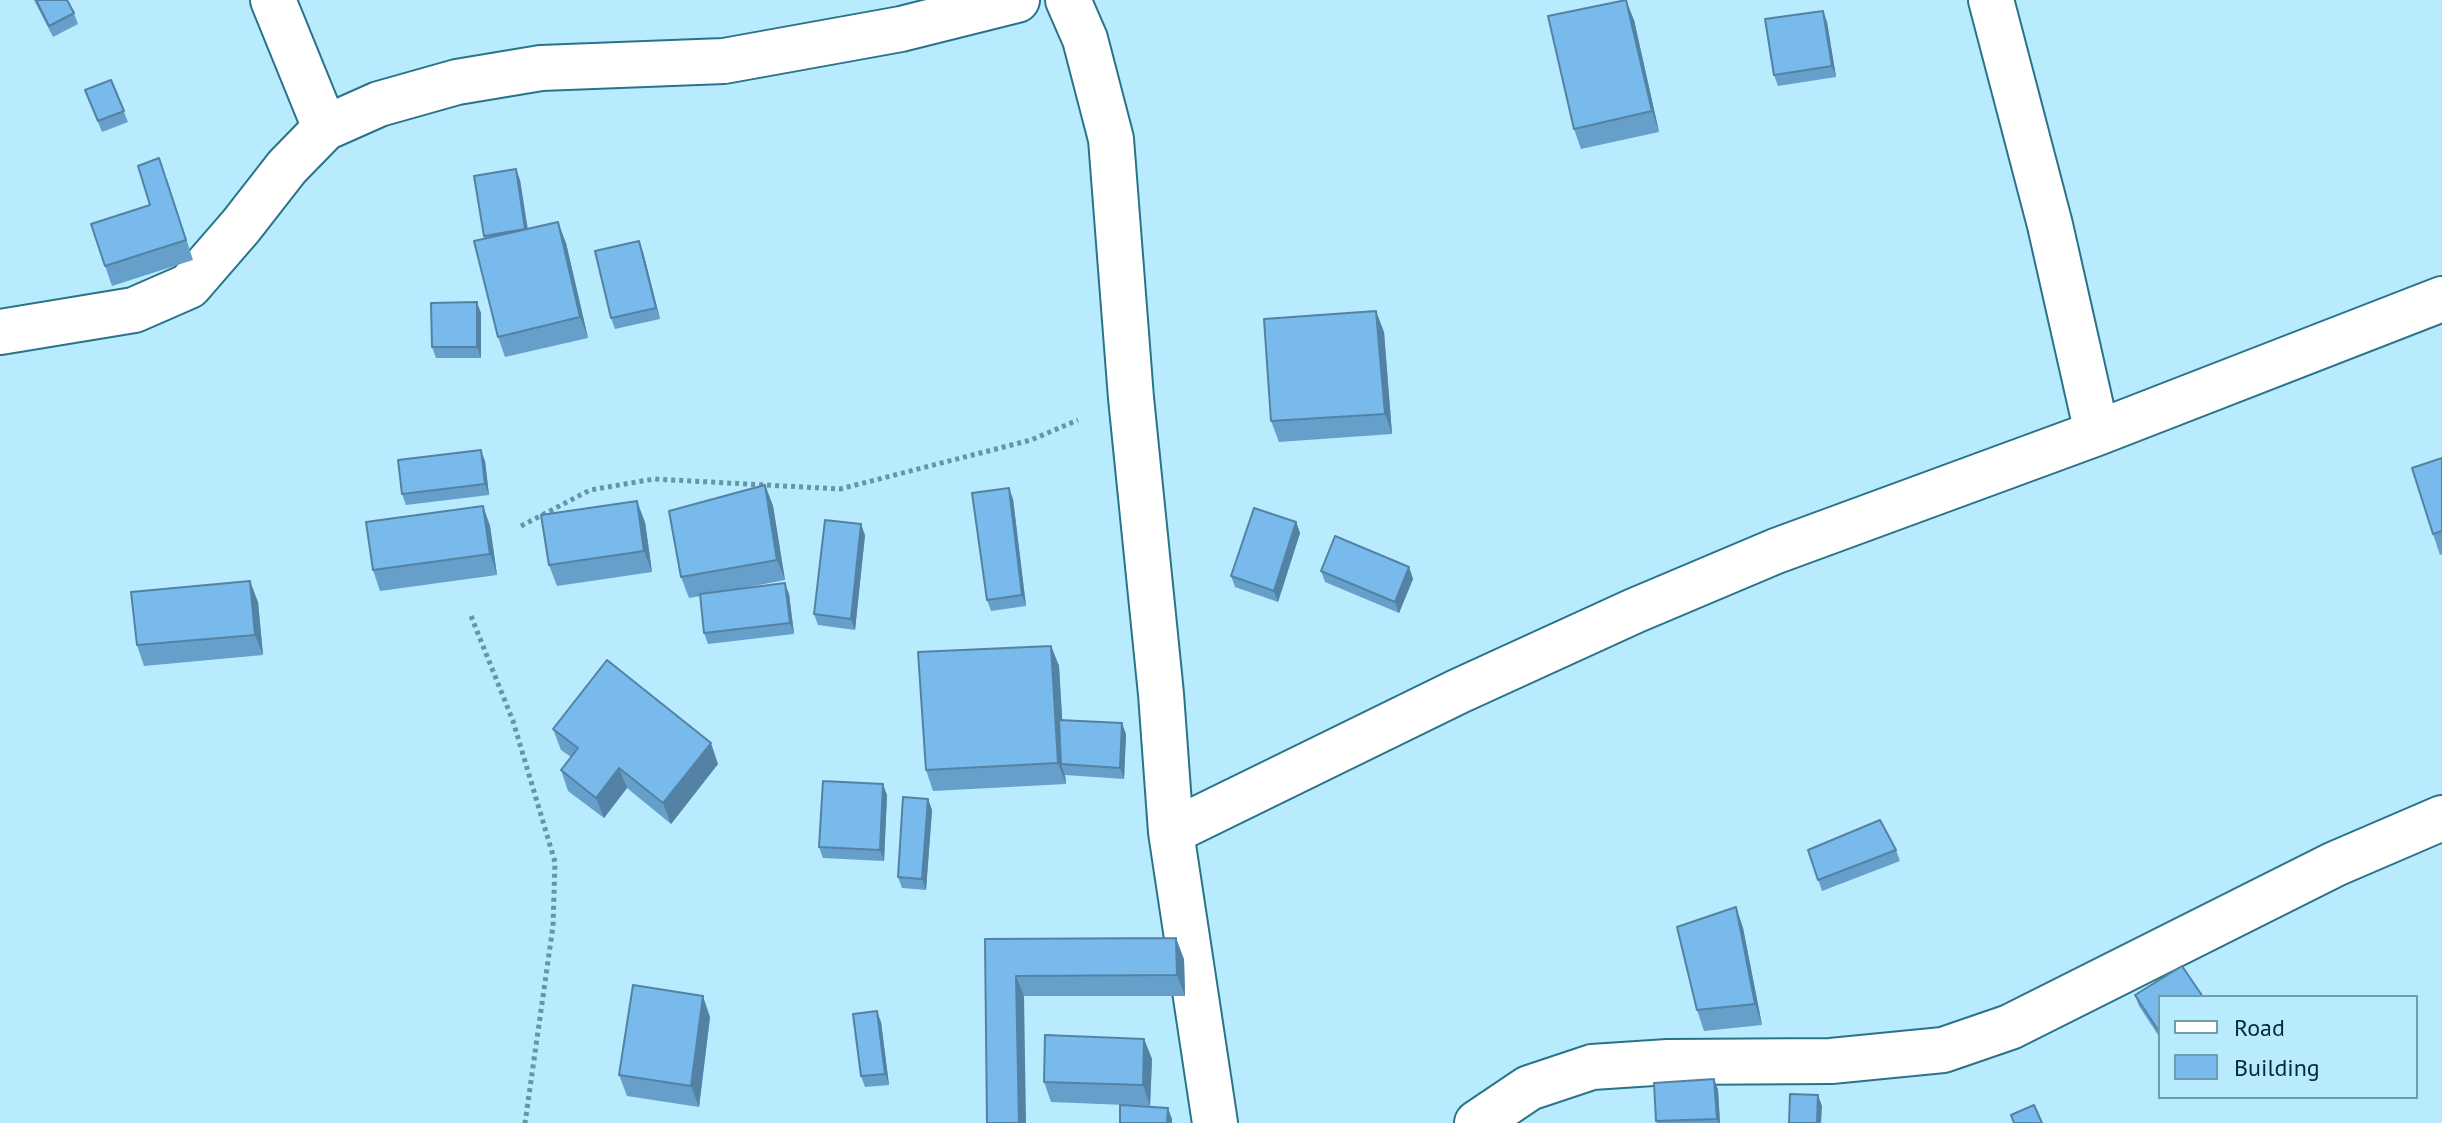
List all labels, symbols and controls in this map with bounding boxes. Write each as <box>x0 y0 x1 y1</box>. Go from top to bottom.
legend <box>2158 995 2418 1099</box>
text: Road <box>2234 1012 2285 1043</box>
text: Building <box>2234 1052 2320 1083</box>

